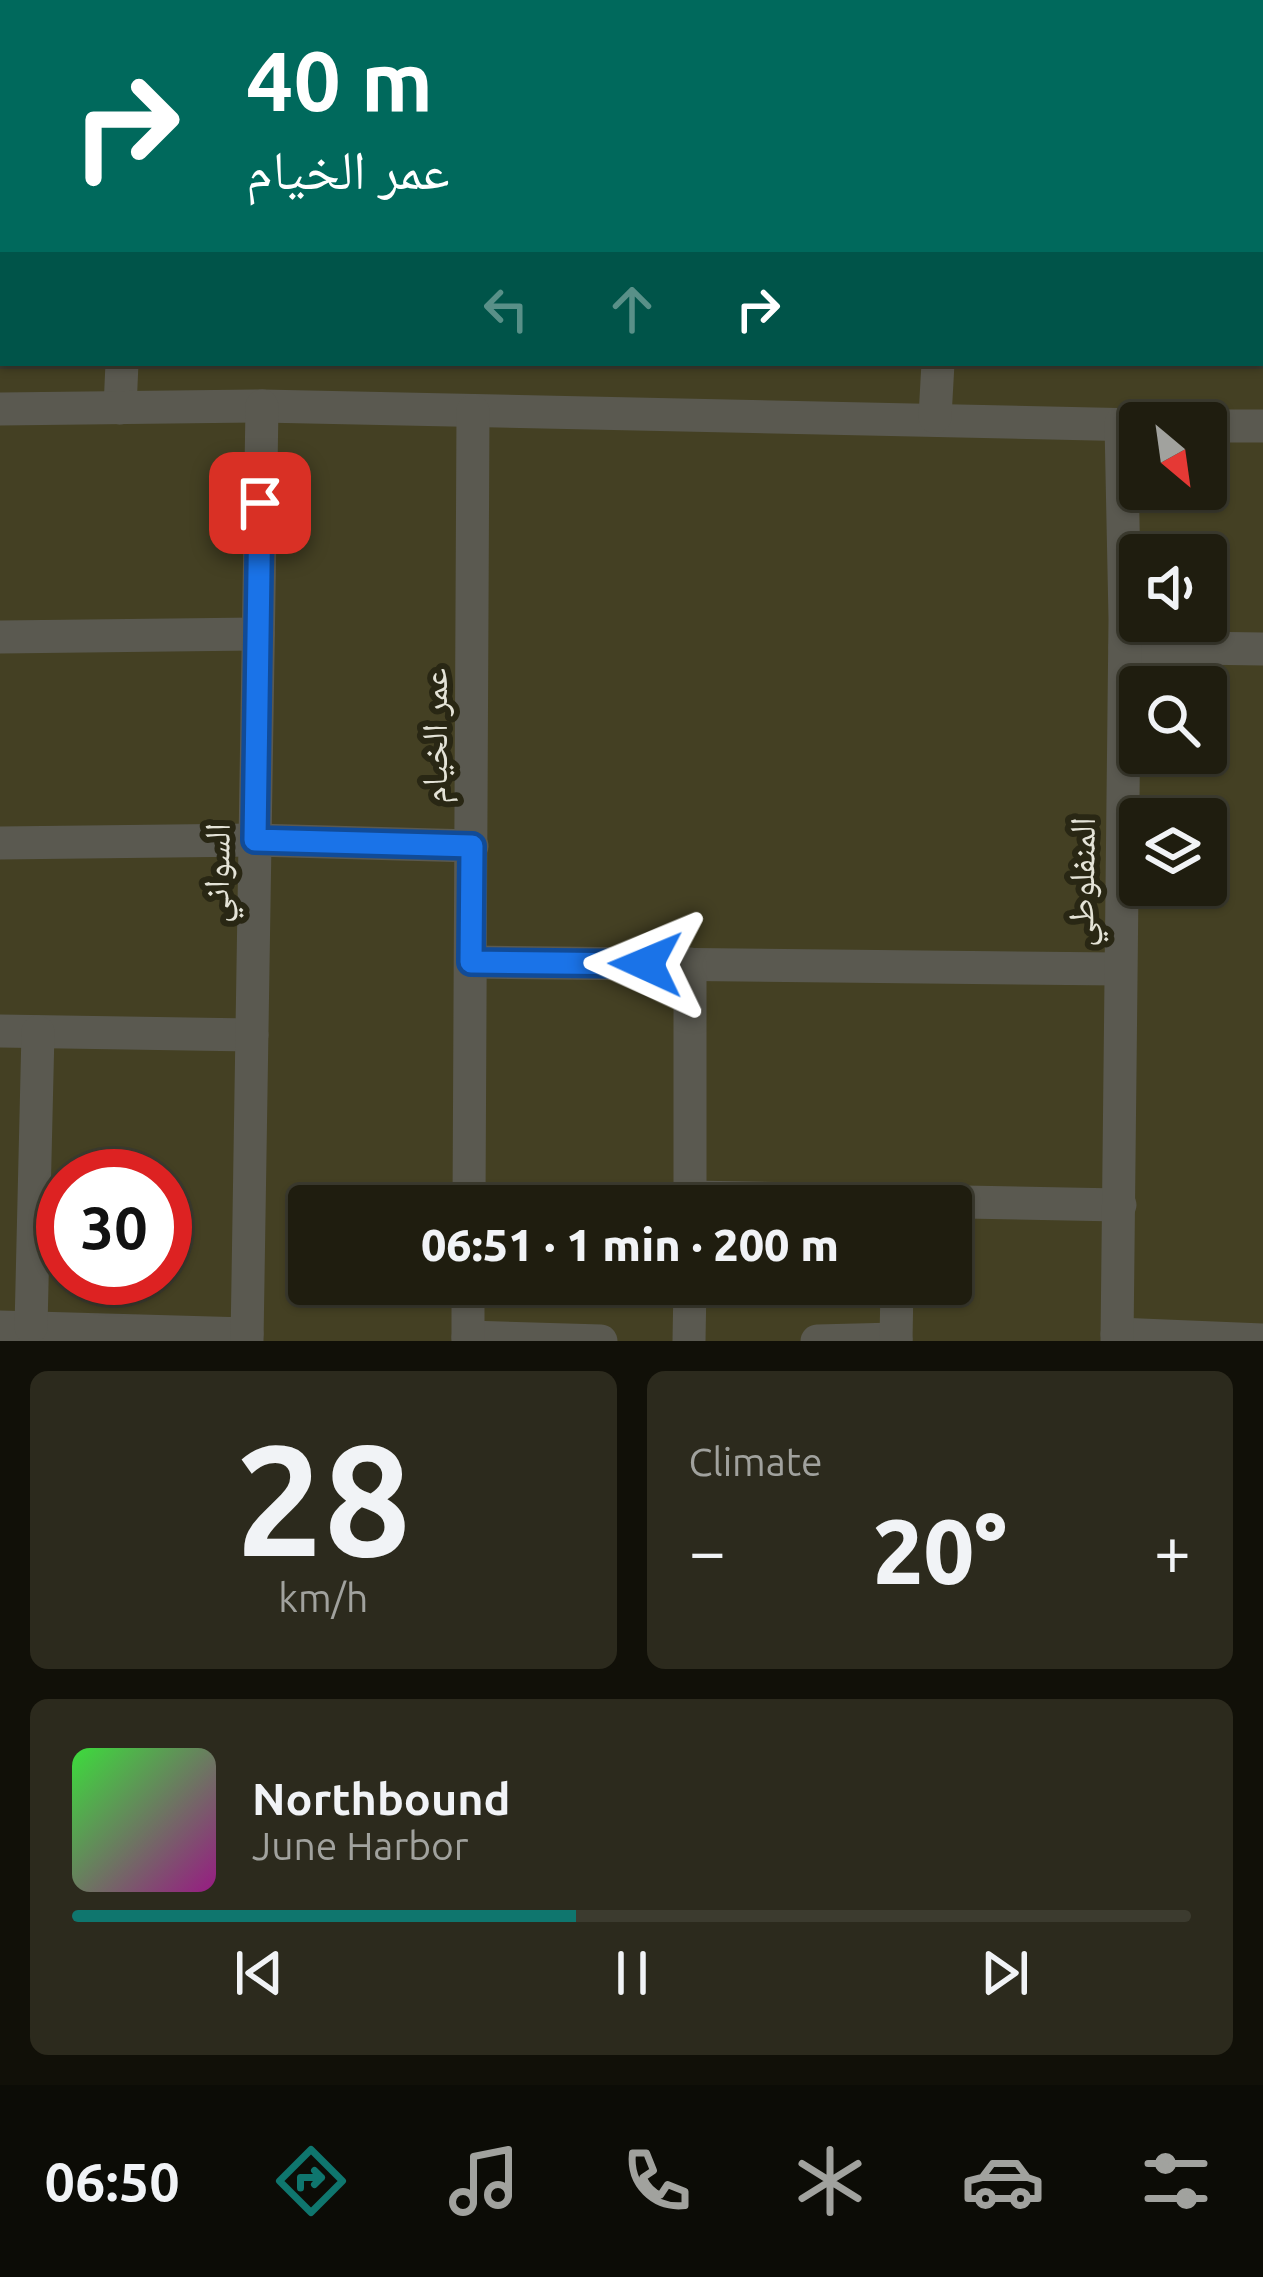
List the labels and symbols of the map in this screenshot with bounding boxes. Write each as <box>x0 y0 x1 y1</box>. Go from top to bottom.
north arrow <box>1119 402 1227 510</box>
pin <box>209 452 311 554</box>
street label: عمر الخيام <box>413 668 458 804</box>
street label: المنفلوطي <box>1059 817 1111 947</box>
street label: السواني <box>194 823 246 924</box>
position arrow <box>583 901 709 1027</box>
speed limit sign: 30 <box>36 1149 192 1305</box>

